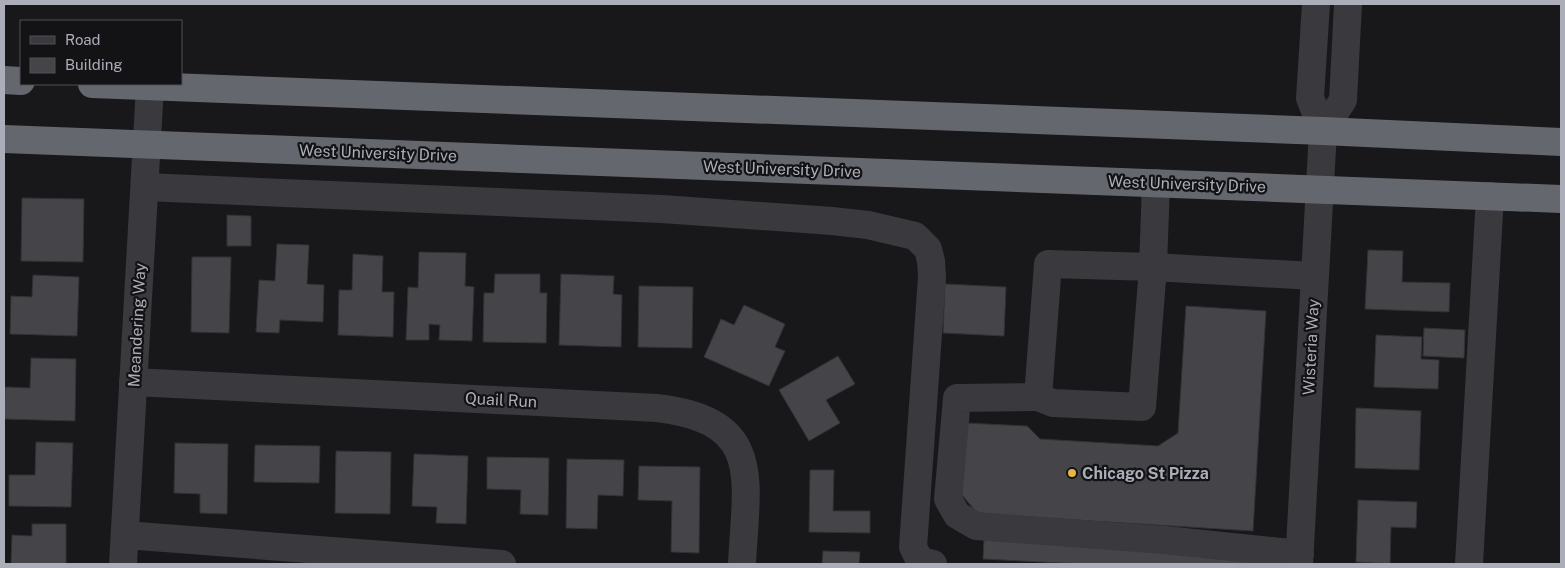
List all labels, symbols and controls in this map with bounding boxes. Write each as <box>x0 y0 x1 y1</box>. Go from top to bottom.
legend <box>20 20 182 85</box>
text: Road <box>65 31 101 48</box>
text: Building <box>65 56 123 73</box>
street label: West University Drive <box>299 141 457 165</box>
street label: West University Drive <box>703 157 861 181</box>
street label: West University Drive <box>1108 172 1266 196</box>
street label: Meandering Way <box>124 262 150 388</box>
street label: Wisteria Way <box>1299 298 1323 396</box>
street label: Quail Run <box>464 389 538 411</box>
place label: Chicago St Pizza <box>1082 464 1209 483</box>
marker: Chicago St Pizza <box>1066 467 1078 479</box>

